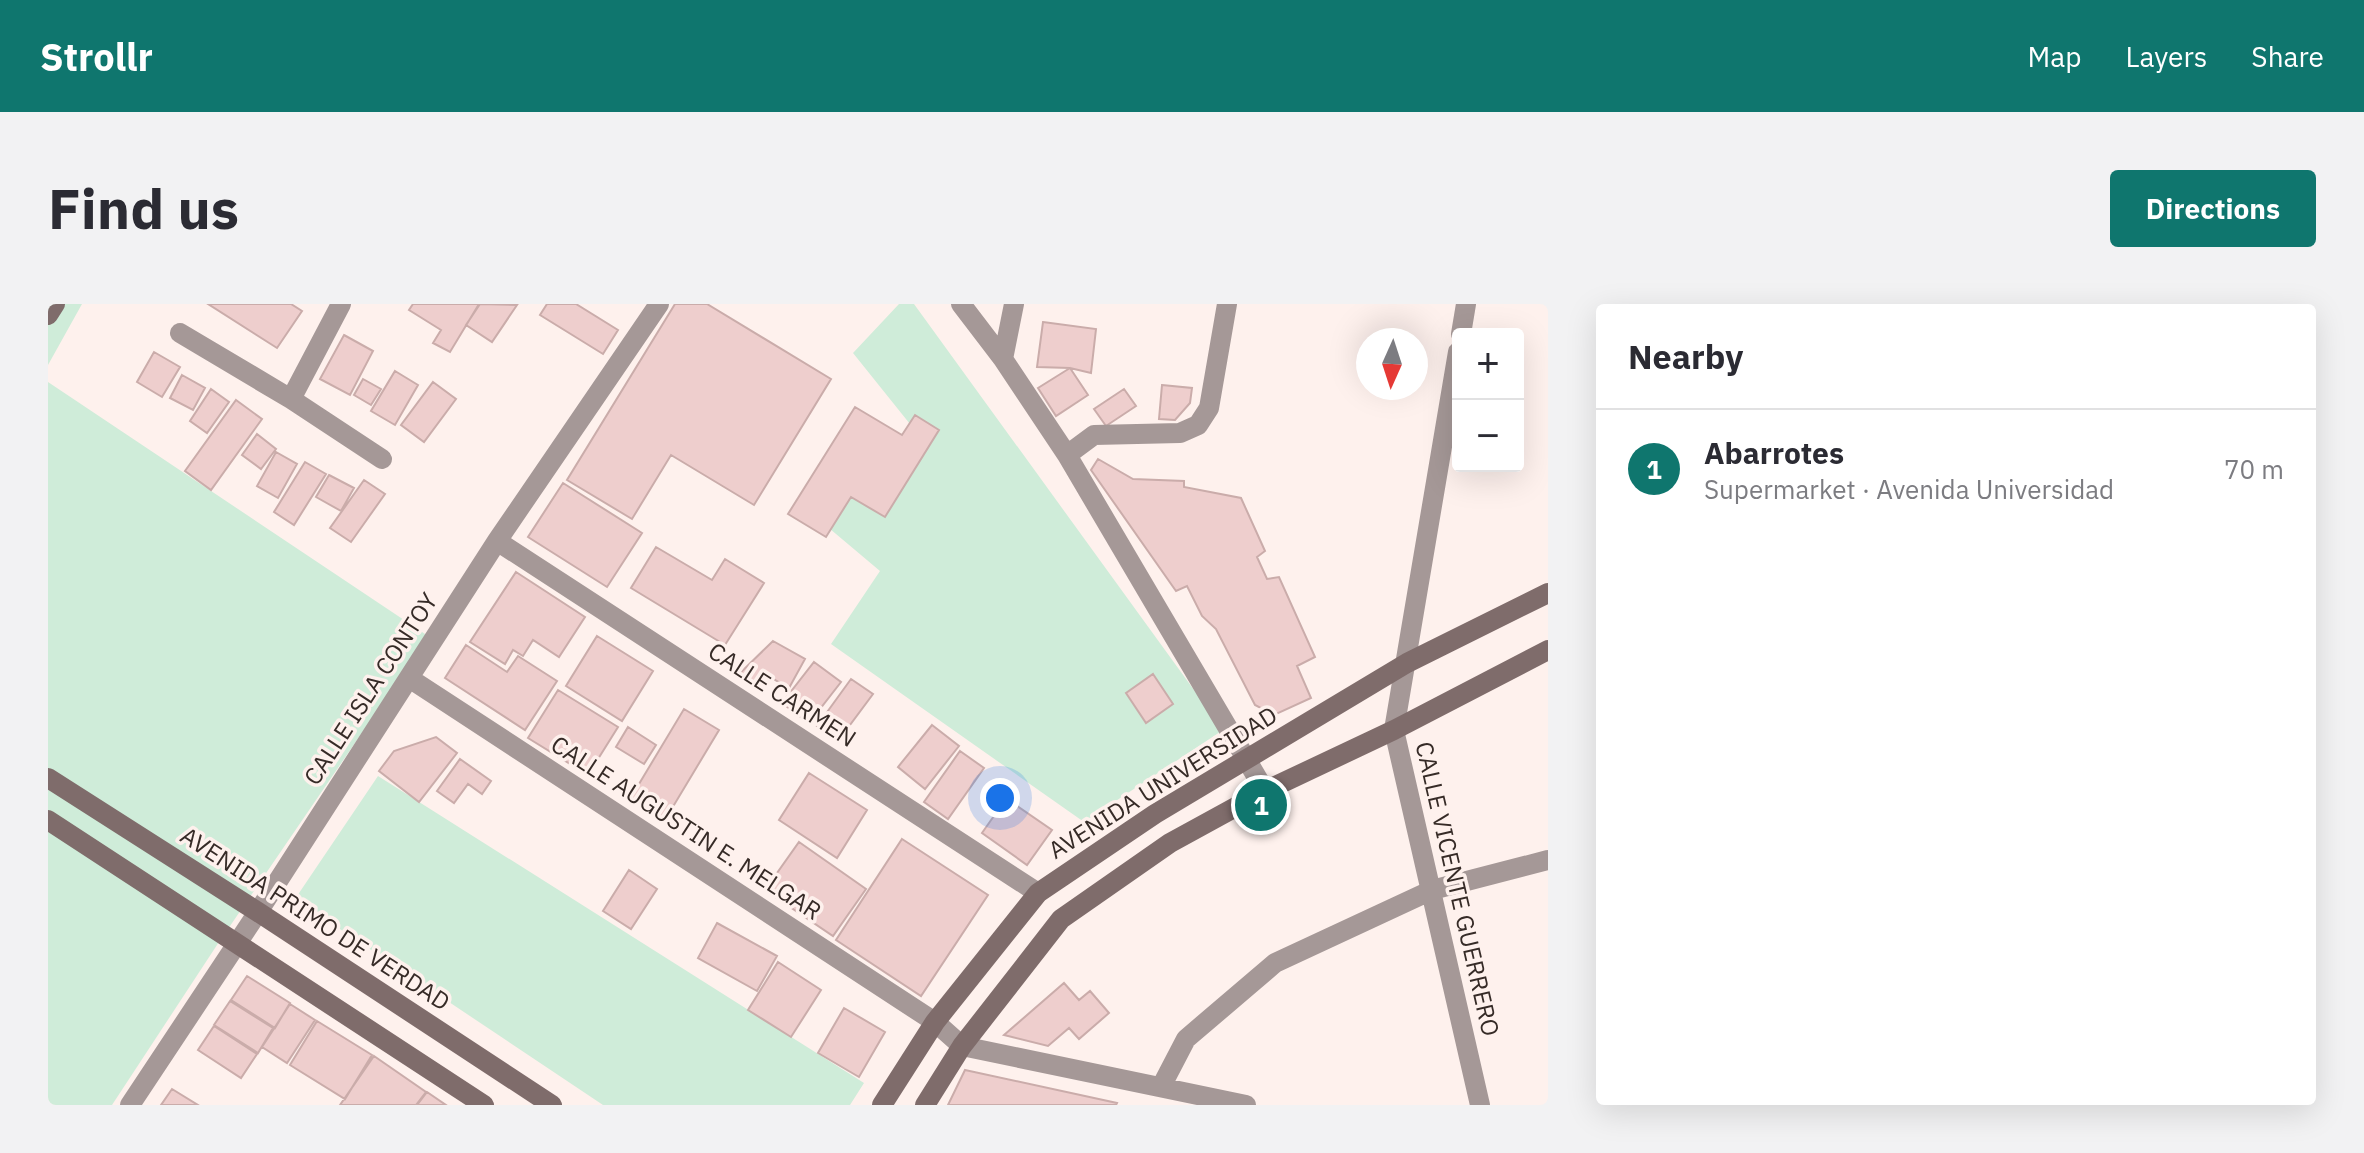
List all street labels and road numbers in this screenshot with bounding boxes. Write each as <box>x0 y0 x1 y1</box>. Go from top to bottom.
street label: CALLE ISLA CONTOY <box>296 586 444 791</box>
street label: CALLE CARMEN <box>703 634 863 754</box>
street label: AVENIDA UNIVERSIDAD <box>1042 699 1283 866</box>
street label: CALLE AUGUSTIN E. MELGAR <box>545 728 828 927</box>
street label: CALLE VICENTE GUERRERO <box>1409 738 1507 1039</box>
street label: AVENIDA PRIMO DE VERDAD <box>175 819 456 1017</box>

